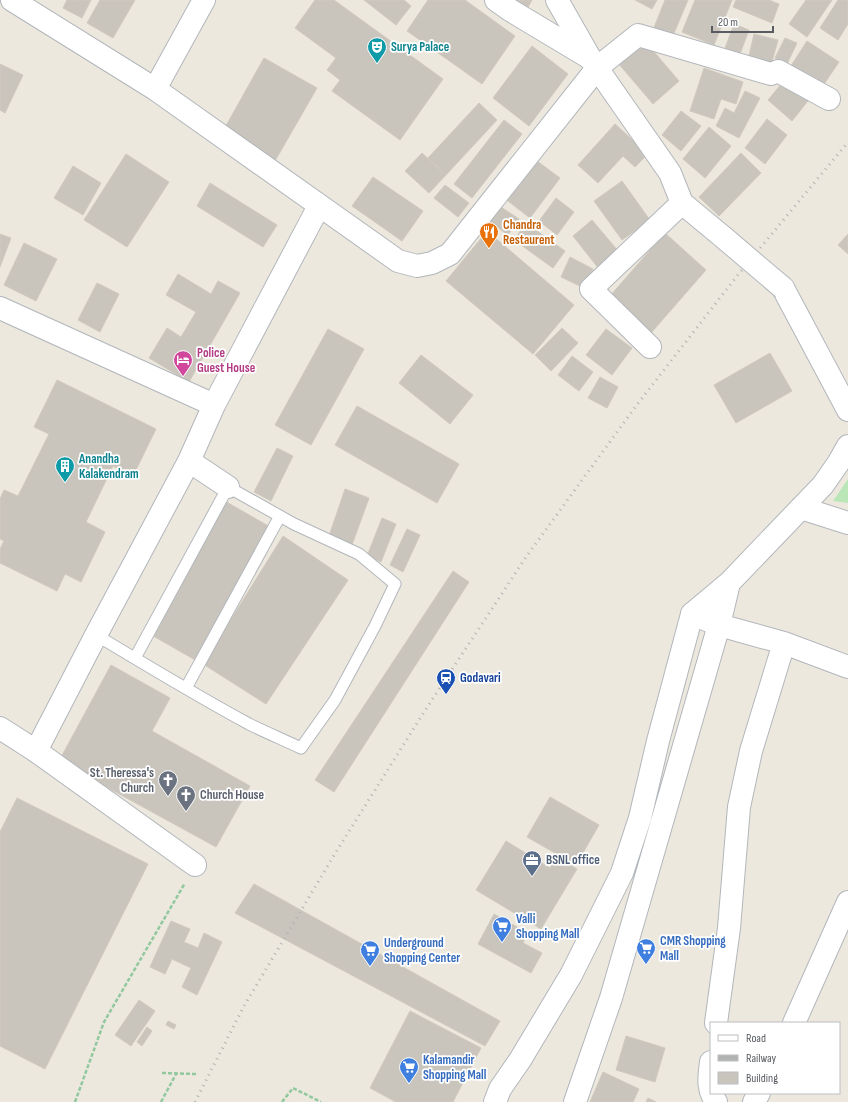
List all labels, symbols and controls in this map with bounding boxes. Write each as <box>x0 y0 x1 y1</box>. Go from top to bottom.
scale bar <box>712 8 773 34</box>
text: 20 m <box>718 15 738 30</box>
theatre icon: Surya Palace <box>366 36 388 64</box>
place label: Surya Palace <box>391 39 450 55</box>
place label: Chandra Restaurent <box>503 217 555 248</box>
restaurant icon: Chandra Restaurent <box>478 221 500 249</box>
place label: Police Guest House <box>197 345 256 376</box>
hotel icon: Police Guest House <box>172 349 194 377</box>
place label: Anandha Kalakendram <box>78 451 139 482</box>
building icon: Anandha Kalakendram <box>54 455 76 483</box>
station icon: Godavari <box>435 667 457 695</box>
place label: Godavari <box>460 670 501 686</box>
place label: St. Theressa's Church <box>90 765 154 796</box>
church icon: St. Theressa's Church <box>157 769 179 797</box>
church icon: Church House <box>175 784 197 812</box>
place label: Church House <box>200 787 265 803</box>
office icon: BSNL office <box>521 849 543 877</box>
place label: BSNL office <box>546 852 600 868</box>
place label: Valli Shopping Mall <box>516 911 580 942</box>
supermarket icon: Valli Shopping Mall <box>491 915 513 943</box>
place label: CMR Shopping Mall <box>660 933 726 964</box>
place label: Underground Shopping Center <box>384 935 460 966</box>
supermarket icon: CMR Shopping Mall <box>635 937 657 965</box>
supermarket icon: Underground Shopping Center <box>359 939 381 967</box>
legend <box>710 1022 840 1094</box>
text: Road <box>746 1031 766 1046</box>
text: Railway <box>746 1051 777 1066</box>
place label: Kalamandir Shopping Mall <box>423 1052 487 1083</box>
supermarket icon: Kalamandir Shopping Mall <box>398 1056 420 1084</box>
text: Building <box>746 1071 778 1086</box>

